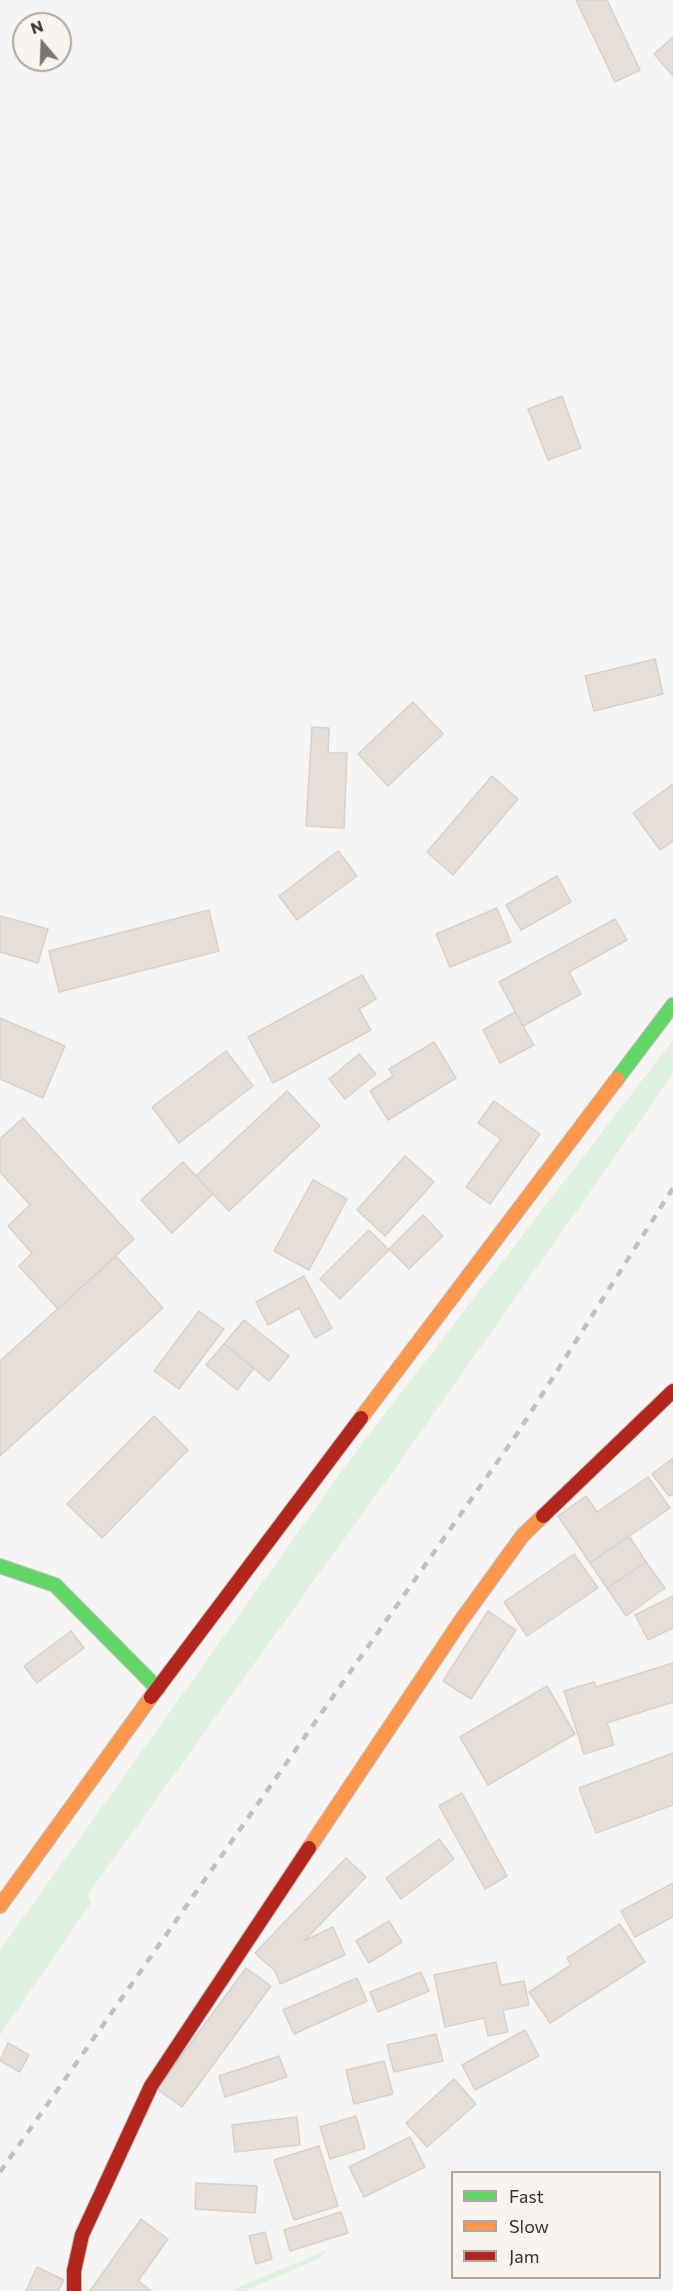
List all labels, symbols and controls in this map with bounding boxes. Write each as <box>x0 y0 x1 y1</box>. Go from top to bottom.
north arrow <box>12 12 72 72</box>
text: N <box>28 15 45 37</box>
legend <box>451 2171 661 2279</box>
text: Fast <box>509 2185 544 2207</box>
text: Slow <box>509 2215 549 2237</box>
text: Jam <box>509 2245 539 2267</box>

